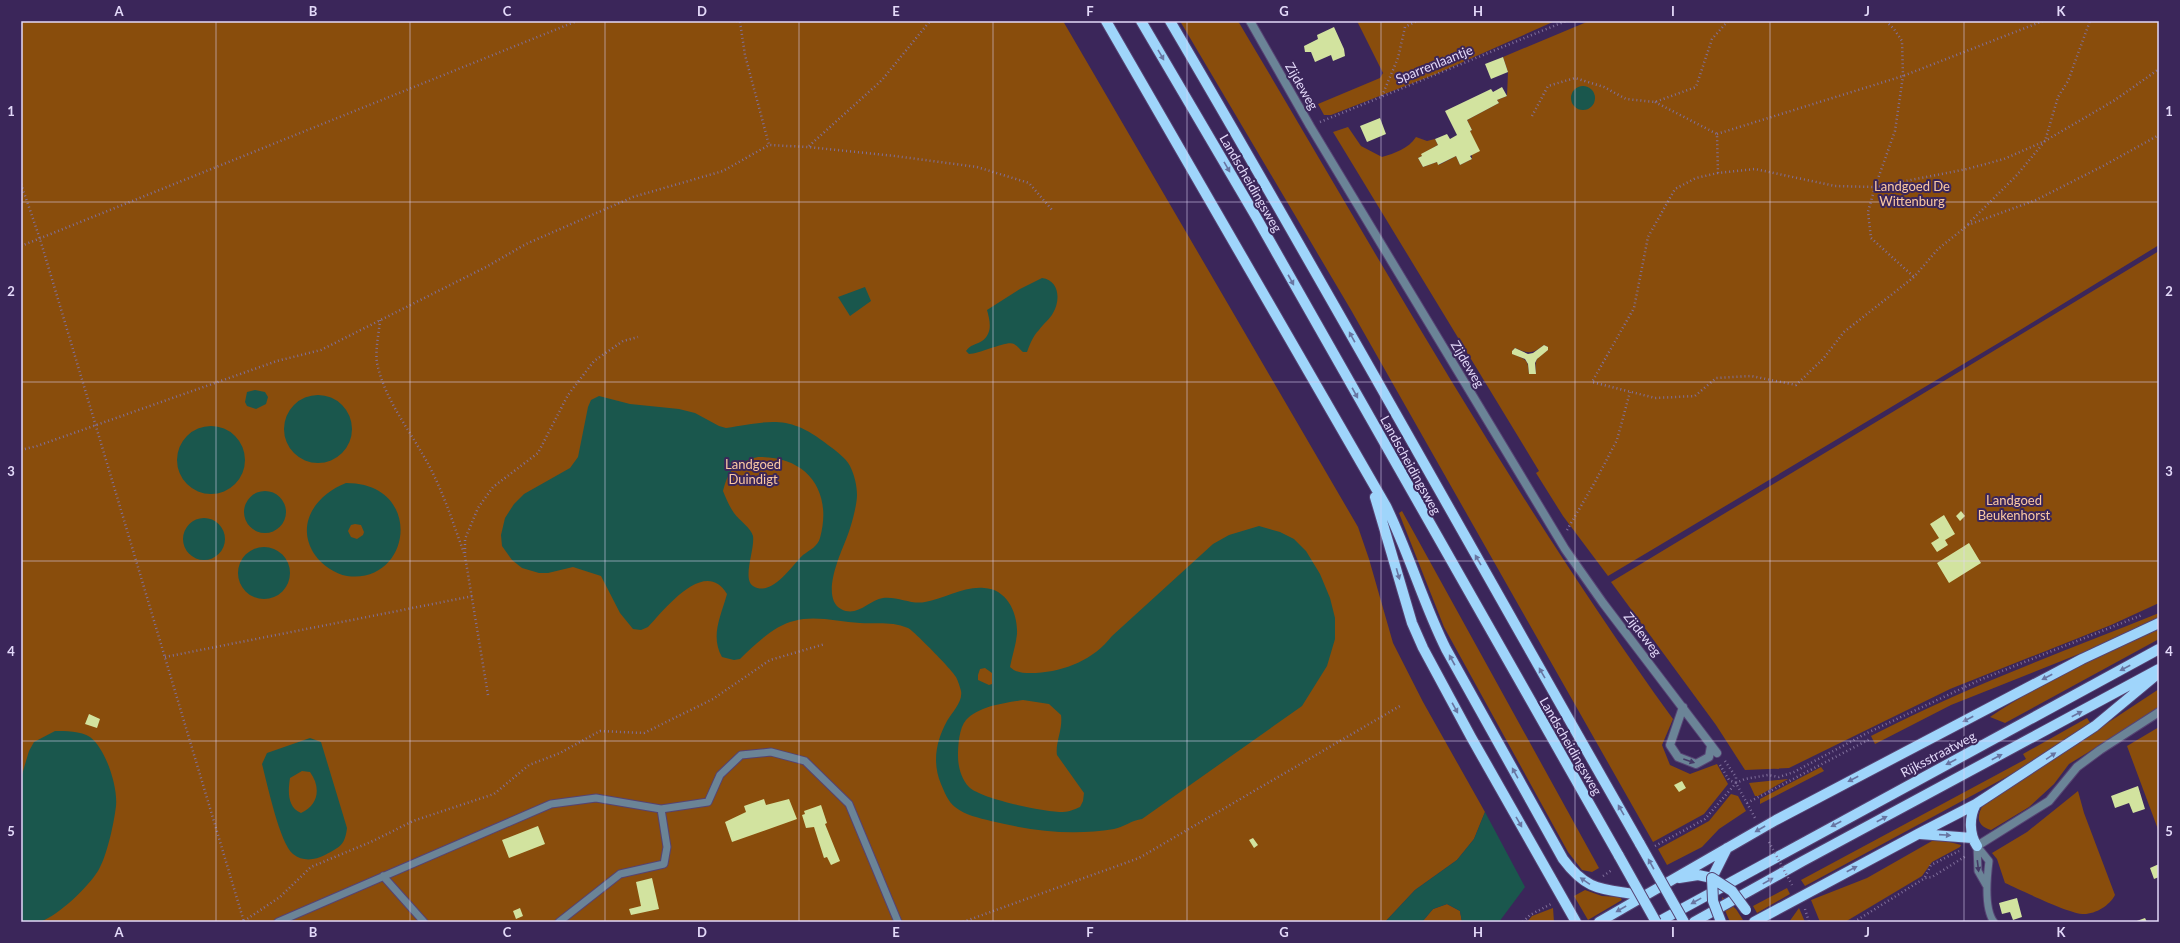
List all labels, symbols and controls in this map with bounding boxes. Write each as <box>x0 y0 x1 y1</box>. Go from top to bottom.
text: A <box>113 3 124 19</box>
text: B <box>309 3 318 19</box>
text: C <box>503 3 512 19</box>
text: D <box>697 3 707 19</box>
text: E <box>892 3 900 19</box>
text: F <box>1086 3 1094 19</box>
text: G <box>1279 3 1289 19</box>
text: H <box>1473 3 1483 19</box>
text: I <box>1671 3 1675 19</box>
text: J <box>1864 3 1870 19</box>
text: K <box>2057 3 2067 19</box>
street label: Sparrenlaantje <box>1393 41 1475 87</box>
one-way arrow <box>1158 49 1165 61</box>
street label: Zijdeweg <box>1282 60 1322 113</box>
text: 1 <box>7 103 15 119</box>
text: 1 <box>2165 103 2173 119</box>
street label: Landscheidingsweg <box>1216 131 1286 235</box>
one-way arrow <box>1223 161 1230 173</box>
park label: Landgoed De Wittenburg <box>1874 178 1950 209</box>
one-way arrow <box>1288 274 1295 286</box>
text: 2 <box>7 283 15 299</box>
text: 2 <box>2165 283 2173 299</box>
one-way arrow <box>1349 331 1356 343</box>
street label: Zijdeweg <box>1448 338 1488 391</box>
one-way arrow <box>1352 387 1359 399</box>
street label: Landscheidingsweg <box>1377 413 1445 517</box>
park label: Landgoed Duindigt <box>725 456 781 487</box>
text: 3 <box>7 463 15 479</box>
text: 3 <box>2165 463 2173 479</box>
park label: Landgoed Beukenhorst <box>1978 492 2051 523</box>
one-way arrow <box>1474 554 1481 566</box>
one-way arrow <box>1395 568 1401 580</box>
street label: Zijdeweg <box>1621 609 1665 660</box>
text: 4 <box>7 643 15 659</box>
text: 4 <box>2165 643 2173 659</box>
one-way arrow <box>1448 654 1455 666</box>
one-way arrow <box>2119 665 2130 671</box>
one-way arrow <box>1539 667 1546 679</box>
one-way arrow <box>2041 674 2053 680</box>
street label: Landscheidingsweg <box>1536 694 1606 798</box>
one-way arrow <box>1451 703 1458 714</box>
one-way arrow <box>2071 711 2083 717</box>
one-way arrow <box>1962 715 1974 722</box>
street label: Rijksstraatweg <box>1898 727 1978 780</box>
one-way arrow <box>2045 752 2057 759</box>
one-way arrow <box>1991 754 2003 761</box>
one-way arrow <box>1684 759 1696 765</box>
one-way arrow <box>1945 759 1957 766</box>
one-way arrow <box>1511 768 1518 779</box>
one-way arrow <box>1847 776 1859 782</box>
one-way arrow <box>1617 804 1624 816</box>
one-way arrow <box>1876 815 1888 822</box>
one-way arrow <box>1515 816 1522 828</box>
one-way arrow <box>1831 820 1842 827</box>
text: 5 <box>7 823 15 839</box>
text: 5 <box>2165 823 2173 839</box>
one-way arrow <box>1754 825 1766 832</box>
one-way arrow <box>1939 832 1952 838</box>
one-way arrow <box>1648 858 1655 869</box>
one-way arrow <box>1975 860 1981 873</box>
one-way arrow <box>1846 866 1858 872</box>
one-way arrow <box>1762 877 1774 884</box>
one-way arrow <box>1579 878 1591 885</box>
one-way arrow <box>1690 898 1701 904</box>
one-way arrow <box>1615 906 1627 913</box>
text: A <box>113 924 124 940</box>
text: B <box>309 924 318 940</box>
text: C <box>503 924 512 940</box>
text: D <box>697 924 707 940</box>
text: E <box>892 924 900 940</box>
text: F <box>1086 924 1094 940</box>
text: G <box>1279 924 1289 940</box>
text: H <box>1473 924 1483 940</box>
text: I <box>1671 924 1675 940</box>
text: J <box>1864 924 1870 940</box>
text: K <box>2057 924 2067 940</box>

